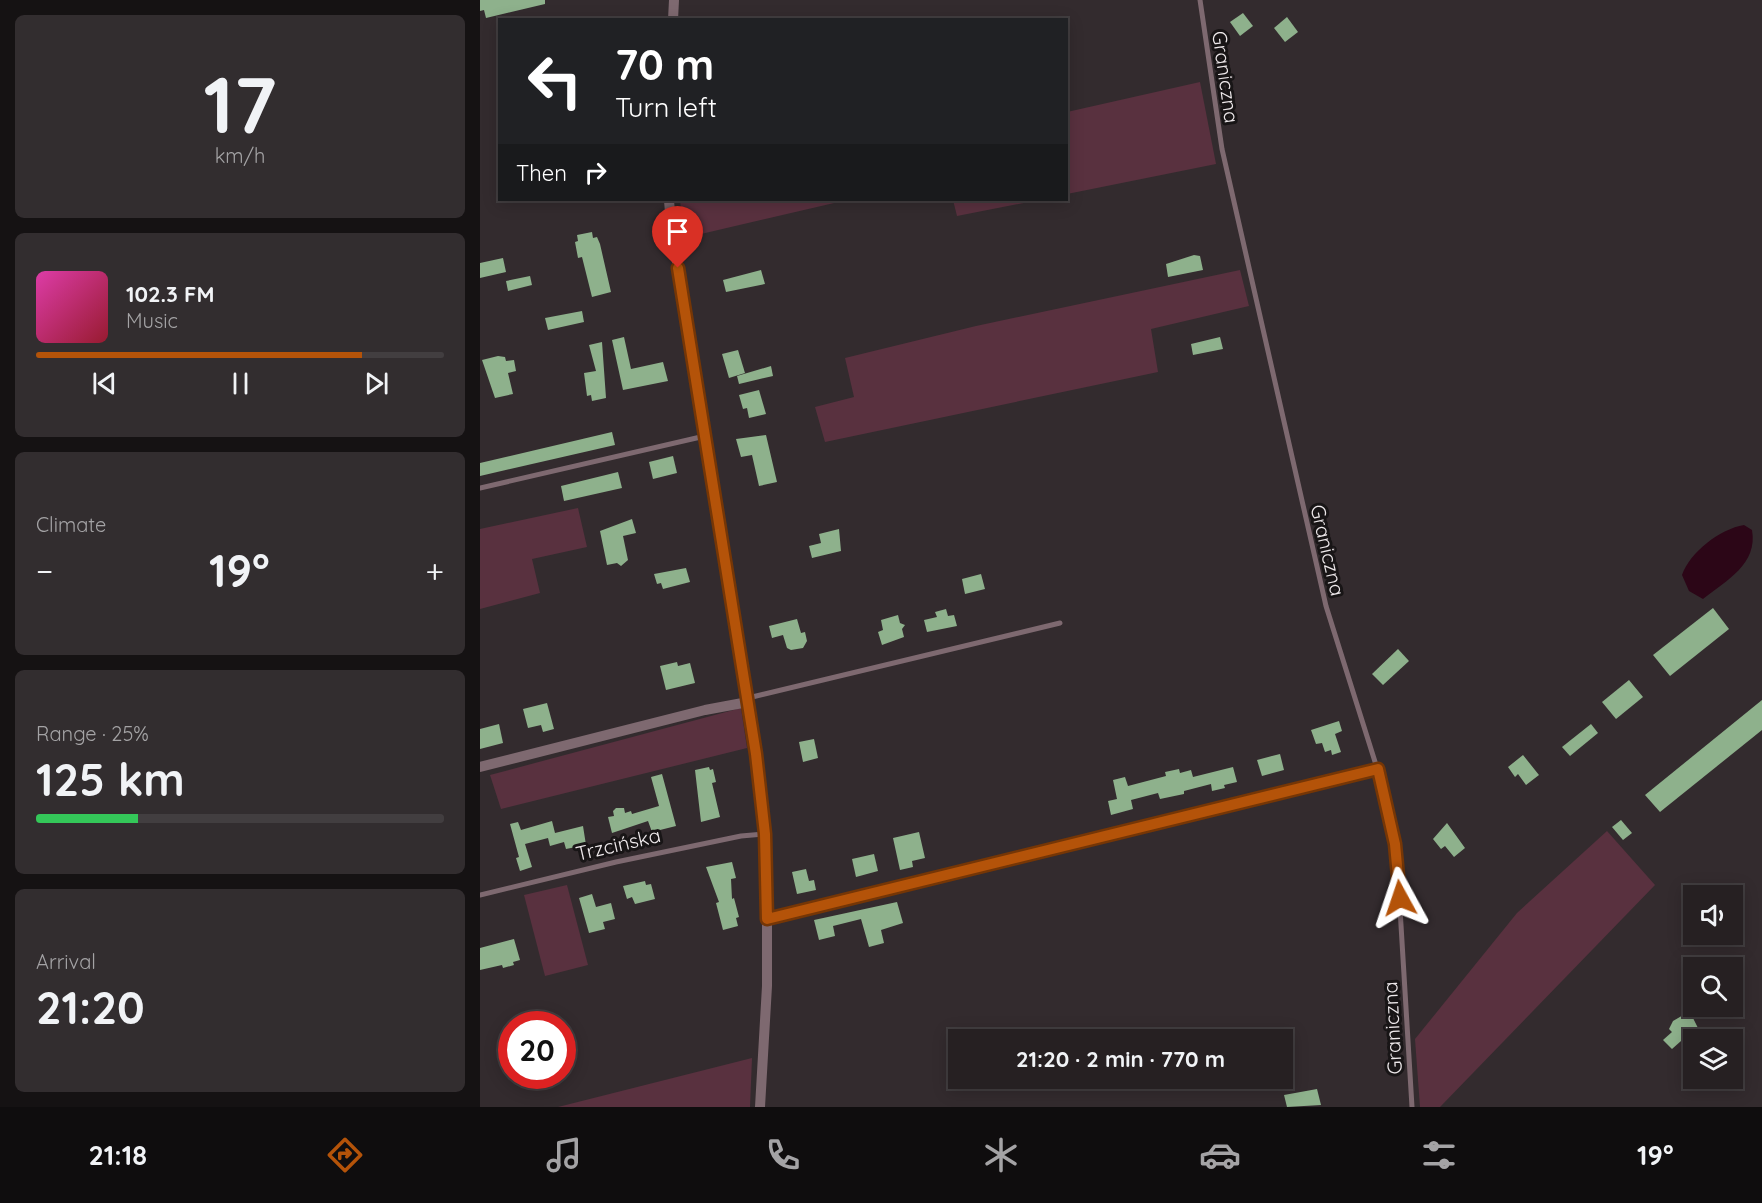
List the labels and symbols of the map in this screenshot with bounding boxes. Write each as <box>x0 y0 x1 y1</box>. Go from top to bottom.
street label: Graniczna <box>1207 29 1245 125</box>
pin <box>652 206 703 268</box>
street label: Graniczna <box>1305 502 1351 598</box>
street label: Trzcińska <box>573 822 663 866</box>
position arrow <box>1368 866 1432 930</box>
street label: Graniczna <box>1377 981 1407 1075</box>
speed limit sign: 20 <box>498 1011 576 1089</box>

